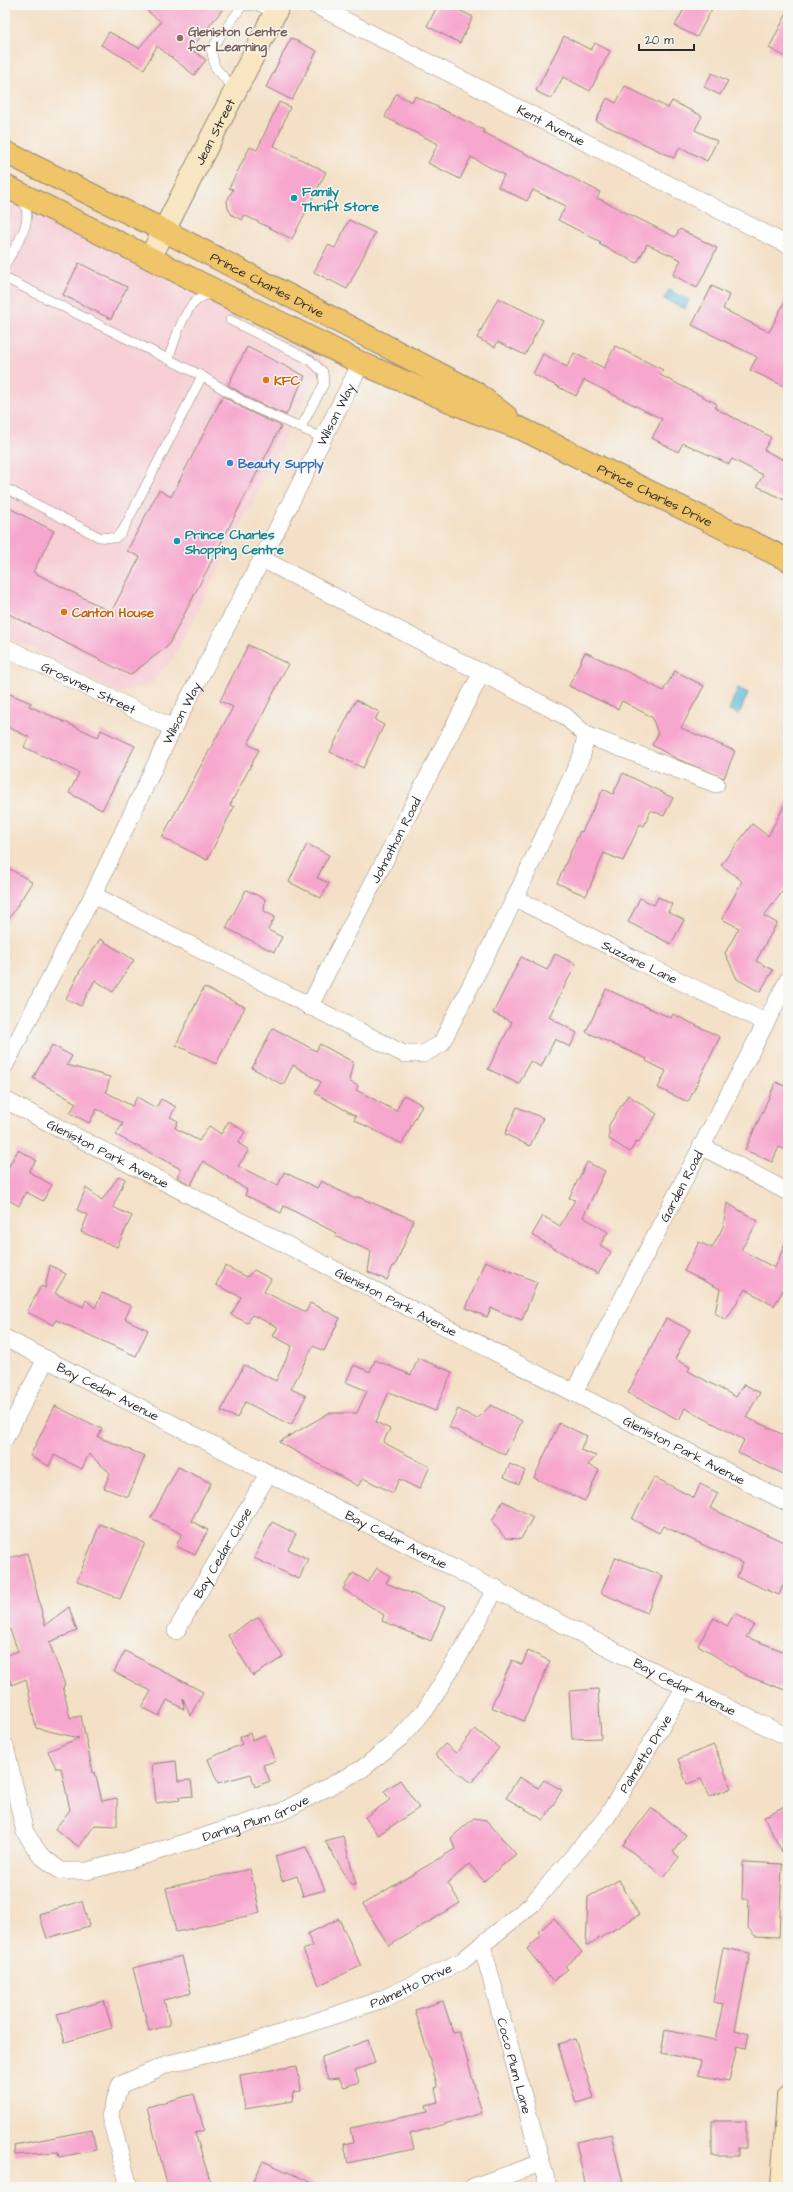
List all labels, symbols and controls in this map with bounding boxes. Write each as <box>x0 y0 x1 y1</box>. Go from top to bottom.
place label: Gleniston Centre for Learning <box>187 23 288 58</box>
scale bar <box>639 26 694 52</box>
text: 20 m <box>645 32 674 49</box>
marker: Gleniston Centre for Learning <box>175 33 185 43</box>
street label: Jean Street <box>191 95 240 168</box>
street label: Kent Avenue <box>514 101 588 151</box>
place label: Family Thrift Store <box>301 183 379 216</box>
marker: Family Thrift Store <box>289 193 299 203</box>
street label: Prince Charles Drive <box>207 248 327 322</box>
place label: KFC <box>274 372 301 390</box>
marker: KFC <box>261 375 271 385</box>
street label: Wilson Way <box>313 380 360 449</box>
place label: Beauty Supply <box>238 455 325 474</box>
marker: Beauty Supply <box>225 458 235 468</box>
street label: Prince Charles Drive <box>594 460 715 531</box>
place label: Prince Charles Shopping Centre <box>184 526 284 561</box>
marker: Prince Charles Shopping Centre <box>172 536 182 546</box>
place label: Canton House <box>72 604 154 622</box>
marker: Canton House <box>59 607 69 617</box>
street label: Grosvner Street <box>38 658 139 719</box>
street label: Wilson Way <box>159 679 207 747</box>
street label: Johnathon Road <box>366 794 426 886</box>
street label: Suzzane Lane <box>598 936 680 989</box>
street label: Gleniston Park Avenue <box>44 1115 172 1193</box>
street label: Garden Road <box>656 1147 708 1225</box>
street label: Gleniston Park Avenue <box>332 1263 460 1341</box>
street label: Bay Cedar Avenue <box>54 1358 162 1426</box>
street label: Gleniston Park Avenue <box>620 1412 748 1489</box>
street label: Bay Cedar Close <box>189 1504 257 1602</box>
street label: Bay Cedar Avenue <box>342 1506 450 1573</box>
street label: Bay Cedar Avenue <box>630 1654 739 1720</box>
street label: Palmetto Drive <box>615 1711 676 1797</box>
street label: Darlng Plum Grove <box>200 1791 312 1846</box>
street label: Palmetto Drive <box>368 1959 455 2013</box>
street label: Coco Plum Lane <box>492 2016 536 2116</box>

